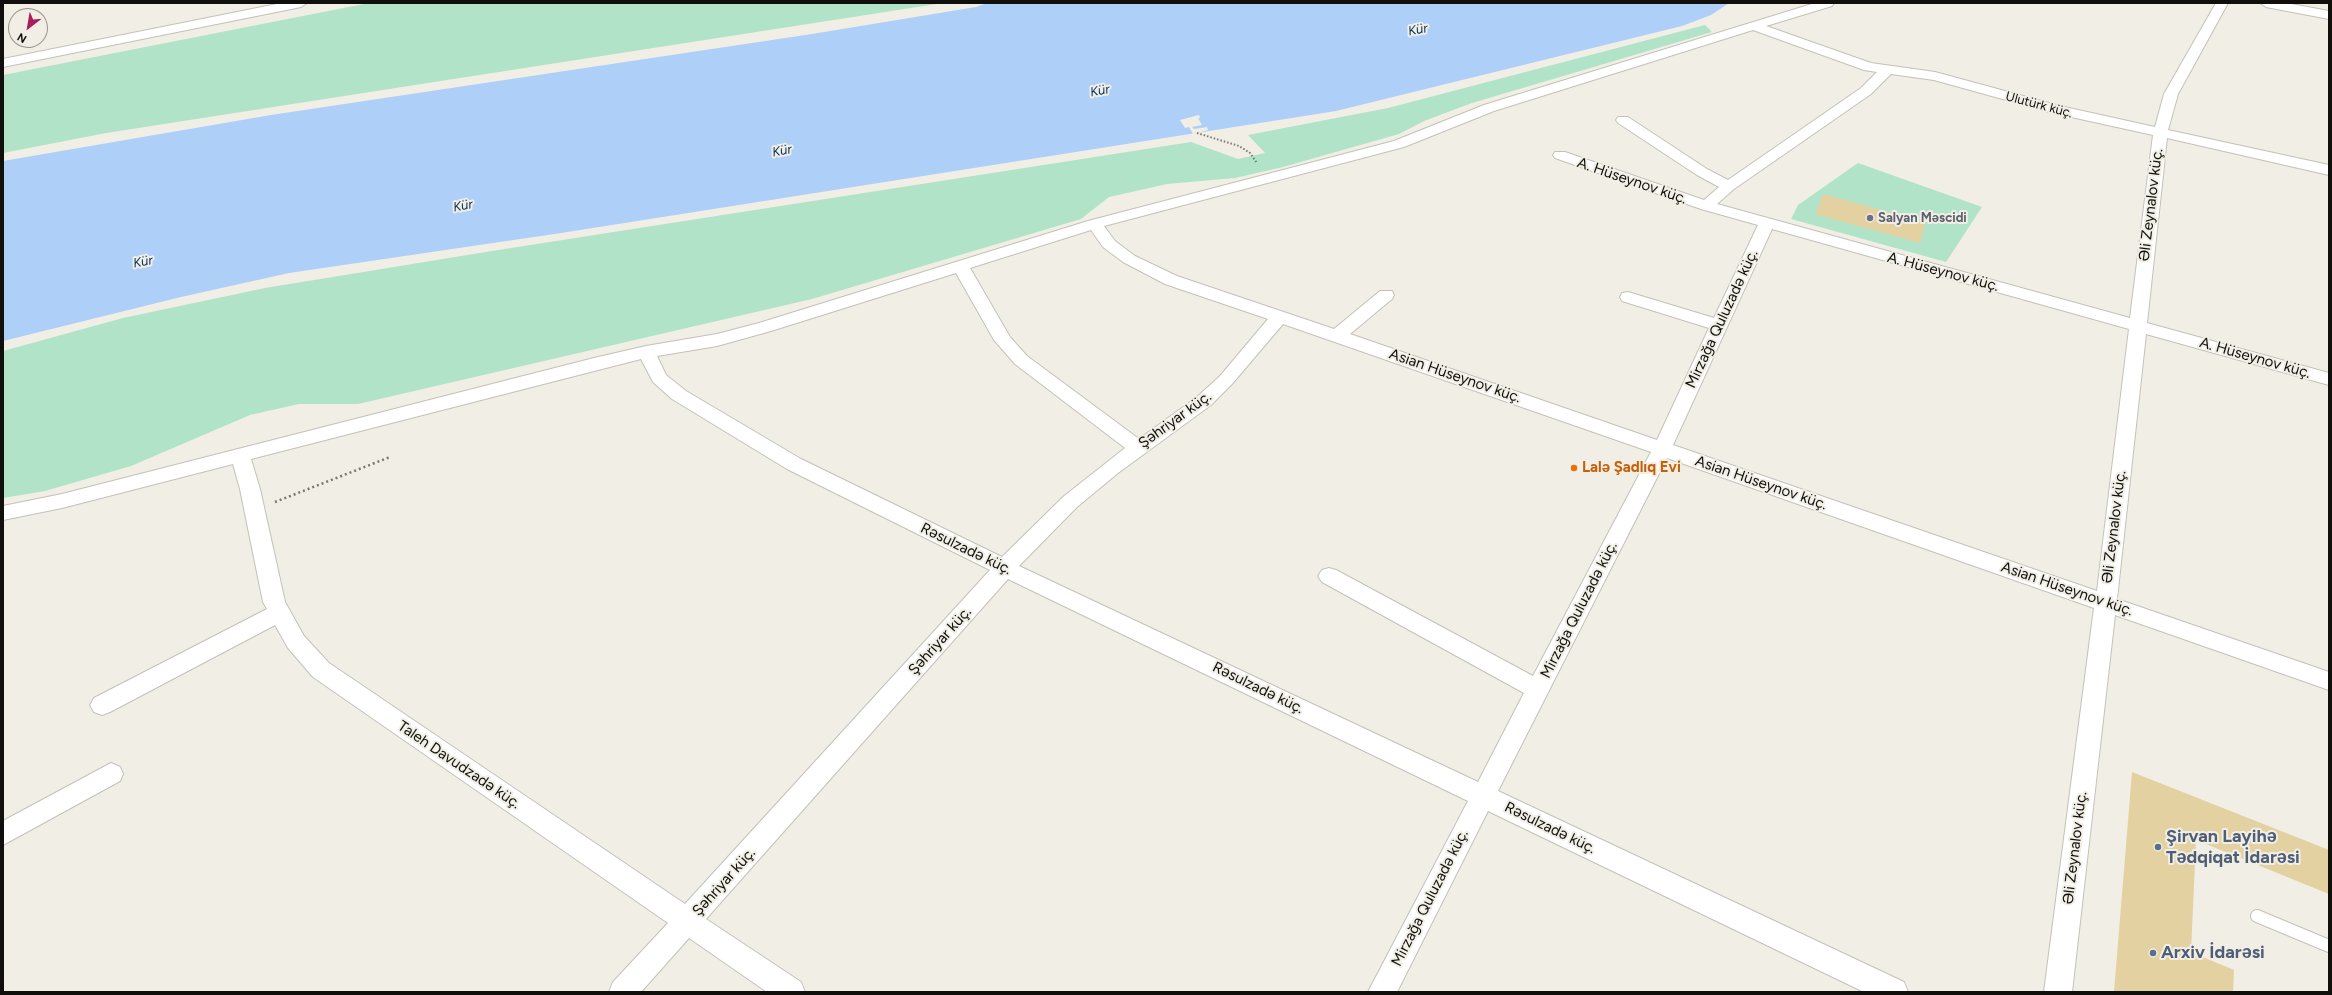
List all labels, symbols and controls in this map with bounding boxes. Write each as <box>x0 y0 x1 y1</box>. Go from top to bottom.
north arrow <box>8 8 48 48</box>
water label: Kür <box>1407 20 1429 40</box>
text: N <box>15 30 29 46</box>
water label: Kür <box>1089 81 1111 101</box>
street label: Ulutürk küç. <box>2004 89 2074 121</box>
water label: Kür <box>771 142 793 160</box>
street label: Əli Zeynalov küç. <box>2135 148 2167 262</box>
street label: A. Hüseynov küç. <box>1575 154 1689 208</box>
water label: Kür <box>452 197 474 215</box>
place label: Salyan Məscidi <box>1878 210 1967 226</box>
marker: Salyan Məscidi <box>1865 213 1875 223</box>
street label: Mirzağa Quluzadə küç. <box>1682 247 1762 391</box>
street label: A. Hüseynov küç. <box>1885 248 2001 296</box>
water label: Kür <box>132 253 154 271</box>
street label: A. Hüseynov küç. <box>2197 334 2313 382</box>
street label: Asian Hüseynov küç. <box>1387 345 1523 407</box>
street label: Şəhriyar küç. <box>1135 388 1215 452</box>
street label: Asian Hüseynov küç. <box>1693 452 1829 514</box>
place label: Lalə Şadlıq Evi <box>1582 459 1681 477</box>
marker: Lalə Şadlıq Evi <box>1569 463 1579 473</box>
street label: Əli Zeynalov küç. <box>2098 470 2130 584</box>
street label: Rəsulzadə küç. <box>918 519 1014 579</box>
street label: Mirzağa Quluzadə küç. <box>1537 539 1621 681</box>
street label: Asian Hüseynov küç. <box>1999 558 2135 620</box>
street label: Şəhriyar küç. <box>905 603 975 679</box>
street label: Rəsulzadə küç. <box>1210 658 1306 718</box>
street label: Taleh Davudzadə küç. <box>394 717 524 813</box>
street label: Əli Zeynalov küç. <box>2059 791 2091 905</box>
street label: Rəsulzadə küç. <box>1502 798 1598 858</box>
place label: Şirvan Layihə Tədqiqat İdarəsi <box>2166 826 2300 868</box>
street label: Mirzağa Quluzadə küç. <box>1388 827 1472 969</box>
marker: Şirvan Layihə Tədqiqat İdarəsi <box>2153 842 2163 852</box>
street label: Şəhriyar küç. <box>689 844 759 920</box>
place label: Arxiv İdarəsi <box>2161 942 2265 964</box>
marker: Arxiv İdarəsi <box>2148 948 2158 958</box>

